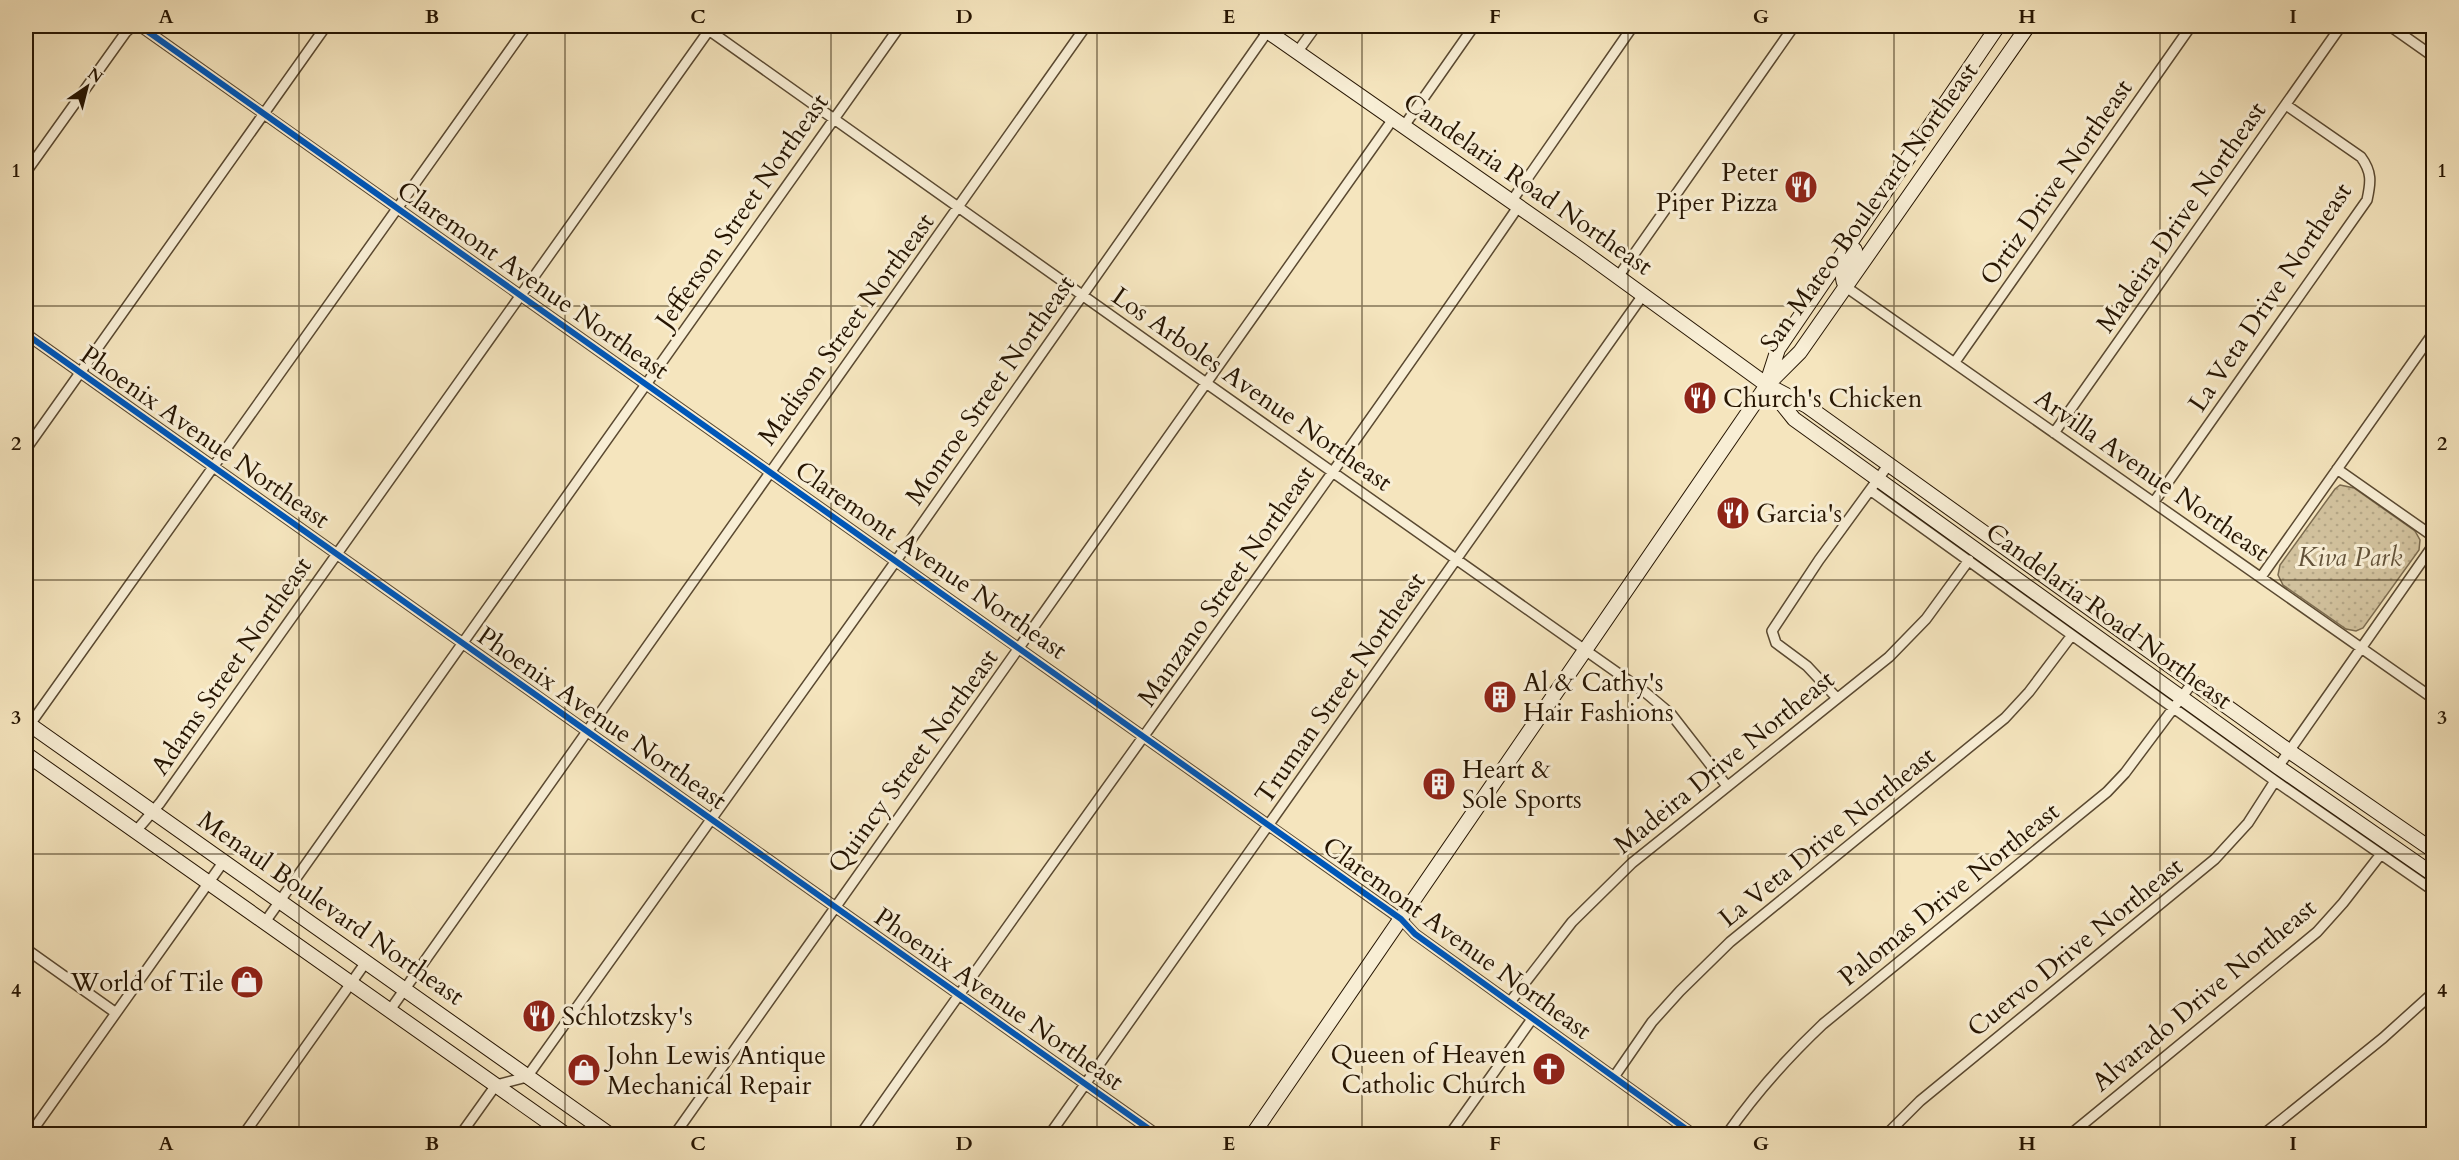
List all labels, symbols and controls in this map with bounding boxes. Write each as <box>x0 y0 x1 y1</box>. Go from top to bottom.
text: A <box>158 3 174 30</box>
text: B <box>425 3 439 30</box>
text: C <box>690 3 706 30</box>
text: D <box>955 3 973 30</box>
text: E <box>1223 3 1235 30</box>
text: F <box>1489 3 1501 30</box>
text: G <box>1753 3 1769 30</box>
text: H <box>2018 3 2036 30</box>
text: I <box>2289 3 2297 30</box>
street label: San Mateo Boulevard Northeast <box>1752 55 1986 359</box>
north arrow <box>57 57 117 117</box>
text: N <box>83 63 107 89</box>
street label: Ortiz Drive Northeast <box>1972 72 2140 292</box>
street label: Candelaria Road Northeast <box>1396 85 1660 283</box>
street label: Jefferson Street Northeast <box>645 86 837 339</box>
street label: Madeira Drive Northeast <box>2088 95 2274 339</box>
place label: Peter Piper Pizza <box>1656 155 1779 220</box>
text: 1 <box>11 157 21 184</box>
text: 1 <box>2437 157 2447 184</box>
restaurant icon: Peter Piper Pizza <box>1783 169 1819 205</box>
street label: Claremont Avenue Northeast <box>390 173 676 387</box>
street label: La Veta Drive Northeast <box>2180 176 2360 418</box>
street label: Madison Street Northeast <box>750 206 942 452</box>
street label: Monroe Street Northeast <box>897 268 1083 512</box>
street label: Los Arboles Avenue Northeast <box>1105 279 1399 499</box>
street label: Phoenix Avenue Northeast <box>73 338 337 536</box>
restaurant icon: Church's Chicken <box>1682 380 1718 416</box>
place label: Church's Chicken <box>1723 381 1923 416</box>
street label: Arvilla Avenue Northeast <box>2028 381 2276 569</box>
text: 2 <box>11 430 21 457</box>
text: 2 <box>2437 430 2447 457</box>
street label: Claremont Avenue Northeast <box>788 453 1074 667</box>
street label: Manzano Street Northeast <box>1129 458 1323 714</box>
restaurant icon: Garcia's <box>1715 495 1751 531</box>
place label: Garcia's <box>1756 496 1842 531</box>
street label: Candelaria Road Northeast <box>1979 515 2239 717</box>
park label: Kiva Park <box>2298 540 2403 575</box>
street label: Adams Street Northeast <box>142 550 320 782</box>
street label: Truman Street Northeast <box>1247 565 1433 811</box>
street label: Phoenix Avenue Northeast <box>470 619 734 817</box>
street label: Quincy Street Northeast <box>820 642 1006 880</box>
street label: Madeira Drive Northeast <box>1606 662 1842 862</box>
place label: Al & Cathy's Hair Fashions <box>1523 665 1674 730</box>
building icon: Al & Cathy's Hair Fashions <box>1482 679 1518 715</box>
text: 3 <box>11 704 21 731</box>
text: 3 <box>2437 704 2447 731</box>
street label: La Veta Drive Northeast <box>1711 739 1943 935</box>
place label: Heart & Sole Sports <box>1462 752 1582 817</box>
building icon: Heart & Sole Sports <box>1421 766 1457 802</box>
street label: Palomas Drive Northeast <box>1831 794 2067 994</box>
street label: Menaul Boulevard Northeast <box>191 803 471 1013</box>
street label: Claremont Avenue Northeast <box>1315 828 1599 1048</box>
street label: Cuervo Drive Northeast <box>1960 849 2190 1045</box>
street label: Alvarado Drive Northeast <box>2084 891 2324 1099</box>
street label: Phoenix Avenue Northeast <box>867 900 1131 1098</box>
shop icon: World of Tile <box>229 964 265 1000</box>
place label: World of Tile <box>70 965 224 1000</box>
text: 4 <box>11 977 21 1004</box>
text: 4 <box>2437 977 2447 1004</box>
restaurant icon: Schlotzsky's <box>521 998 557 1034</box>
place label: Schlotzsky's <box>562 999 693 1034</box>
place label: Queen of Heaven Catholic Church <box>1330 1037 1526 1102</box>
place label: John Lewis Antique Mechanical Repair <box>603 1038 826 1103</box>
church icon: Queen of Heaven Catholic Church <box>1531 1051 1567 1087</box>
shop icon: John Lewis Antique Mechanical Repair <box>566 1052 602 1088</box>
text: A <box>158 1130 174 1157</box>
text: B <box>425 1130 439 1157</box>
text: C <box>690 1130 706 1157</box>
text: D <box>955 1130 973 1157</box>
text: E <box>1223 1130 1235 1157</box>
text: F <box>1489 1130 1501 1157</box>
text: G <box>1753 1130 1769 1157</box>
text: H <box>2018 1130 2036 1157</box>
text: I <box>2289 1130 2297 1157</box>

